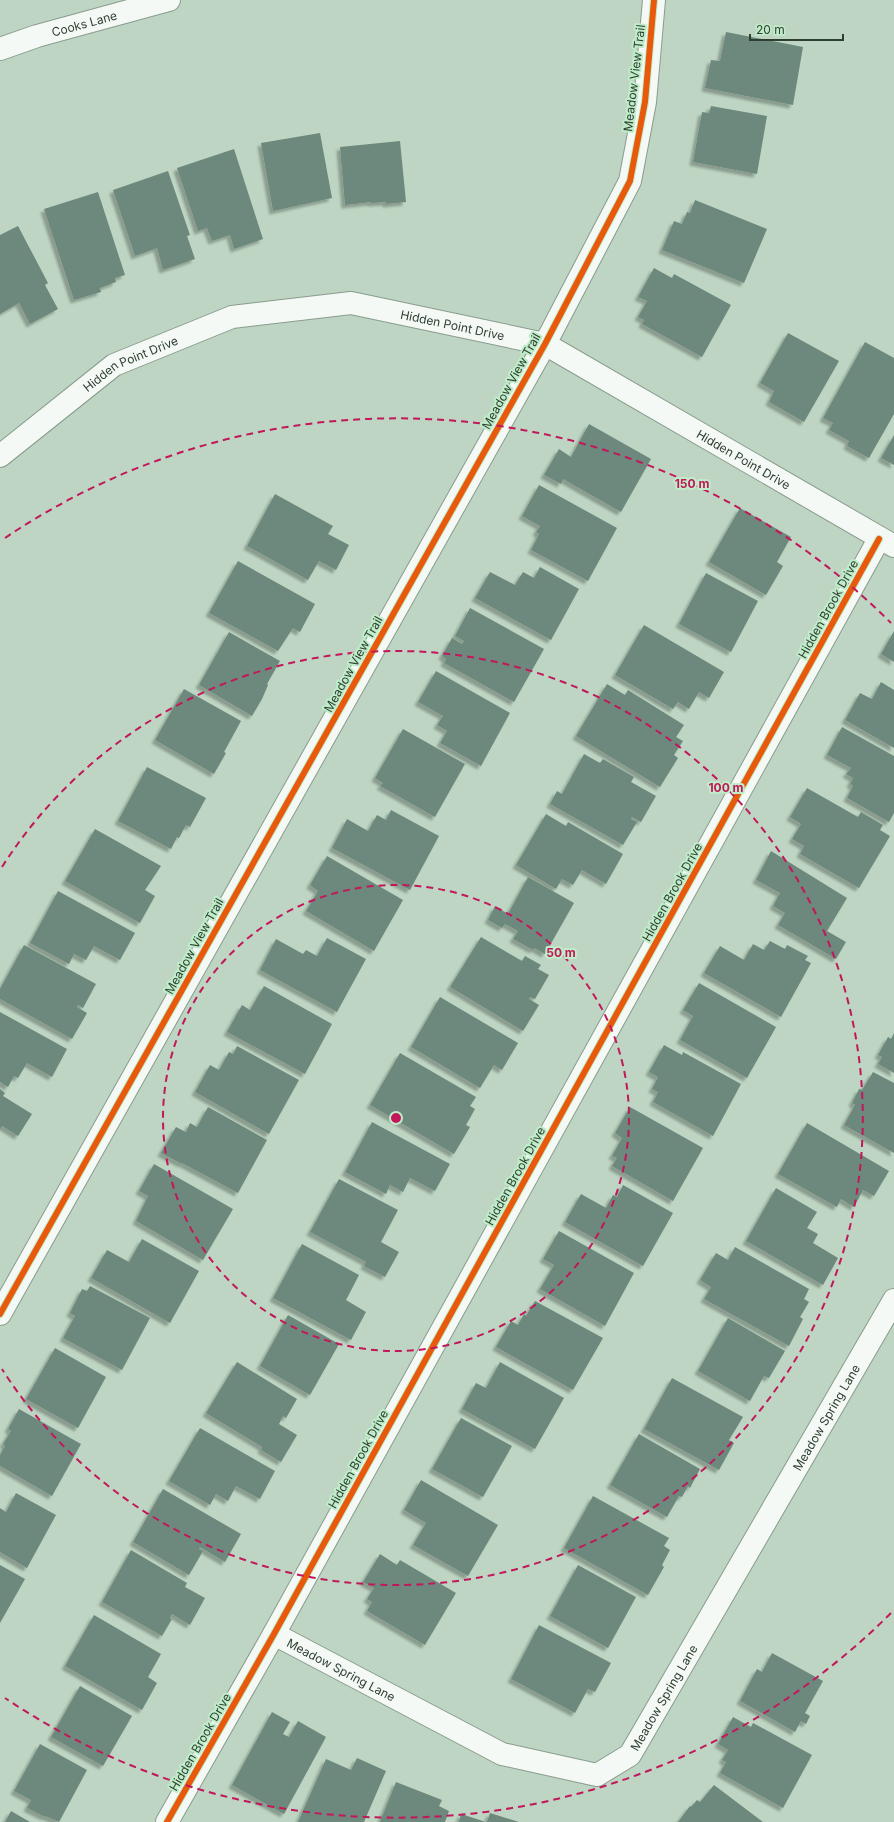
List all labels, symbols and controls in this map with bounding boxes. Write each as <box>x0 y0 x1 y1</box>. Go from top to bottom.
street label: Cooks Lane <box>50 7 118 39</box>
scale bar <box>750 16 843 42</box>
text: 20 m <box>756 22 785 37</box>
street label: Meadow View Trail <box>620 24 648 132</box>
street label: Hidden Point Drive <box>399 306 506 343</box>
street label: Meadow View Trail <box>478 330 544 432</box>
street label: Hidden Point Drive <box>80 332 180 394</box>
street label: Hidden Point Drive <box>694 426 793 492</box>
text: 150 m <box>675 476 709 491</box>
street label: Hidden Brook Drive <box>795 557 861 661</box>
street label: Meadow View Trail <box>320 613 386 715</box>
text: 100 m <box>708 780 744 795</box>
street label: Hidden Brook Drive <box>639 840 705 944</box>
street label: Meadow View Trail <box>161 895 227 997</box>
text: 50 m <box>546 945 576 960</box>
centre of rings <box>389 1111 403 1125</box>
street label: Hidden Brook Drive <box>482 1124 548 1228</box>
street label: Meadow Spring Lane <box>789 1361 863 1473</box>
street label: Hidden Brook Drive <box>325 1407 391 1511</box>
street label: Meadow Spring Lane <box>284 1635 398 1704</box>
street label: Meadow Spring Lane <box>627 1642 700 1753</box>
street label: Hidden Brook Drive <box>166 1690 234 1794</box>

